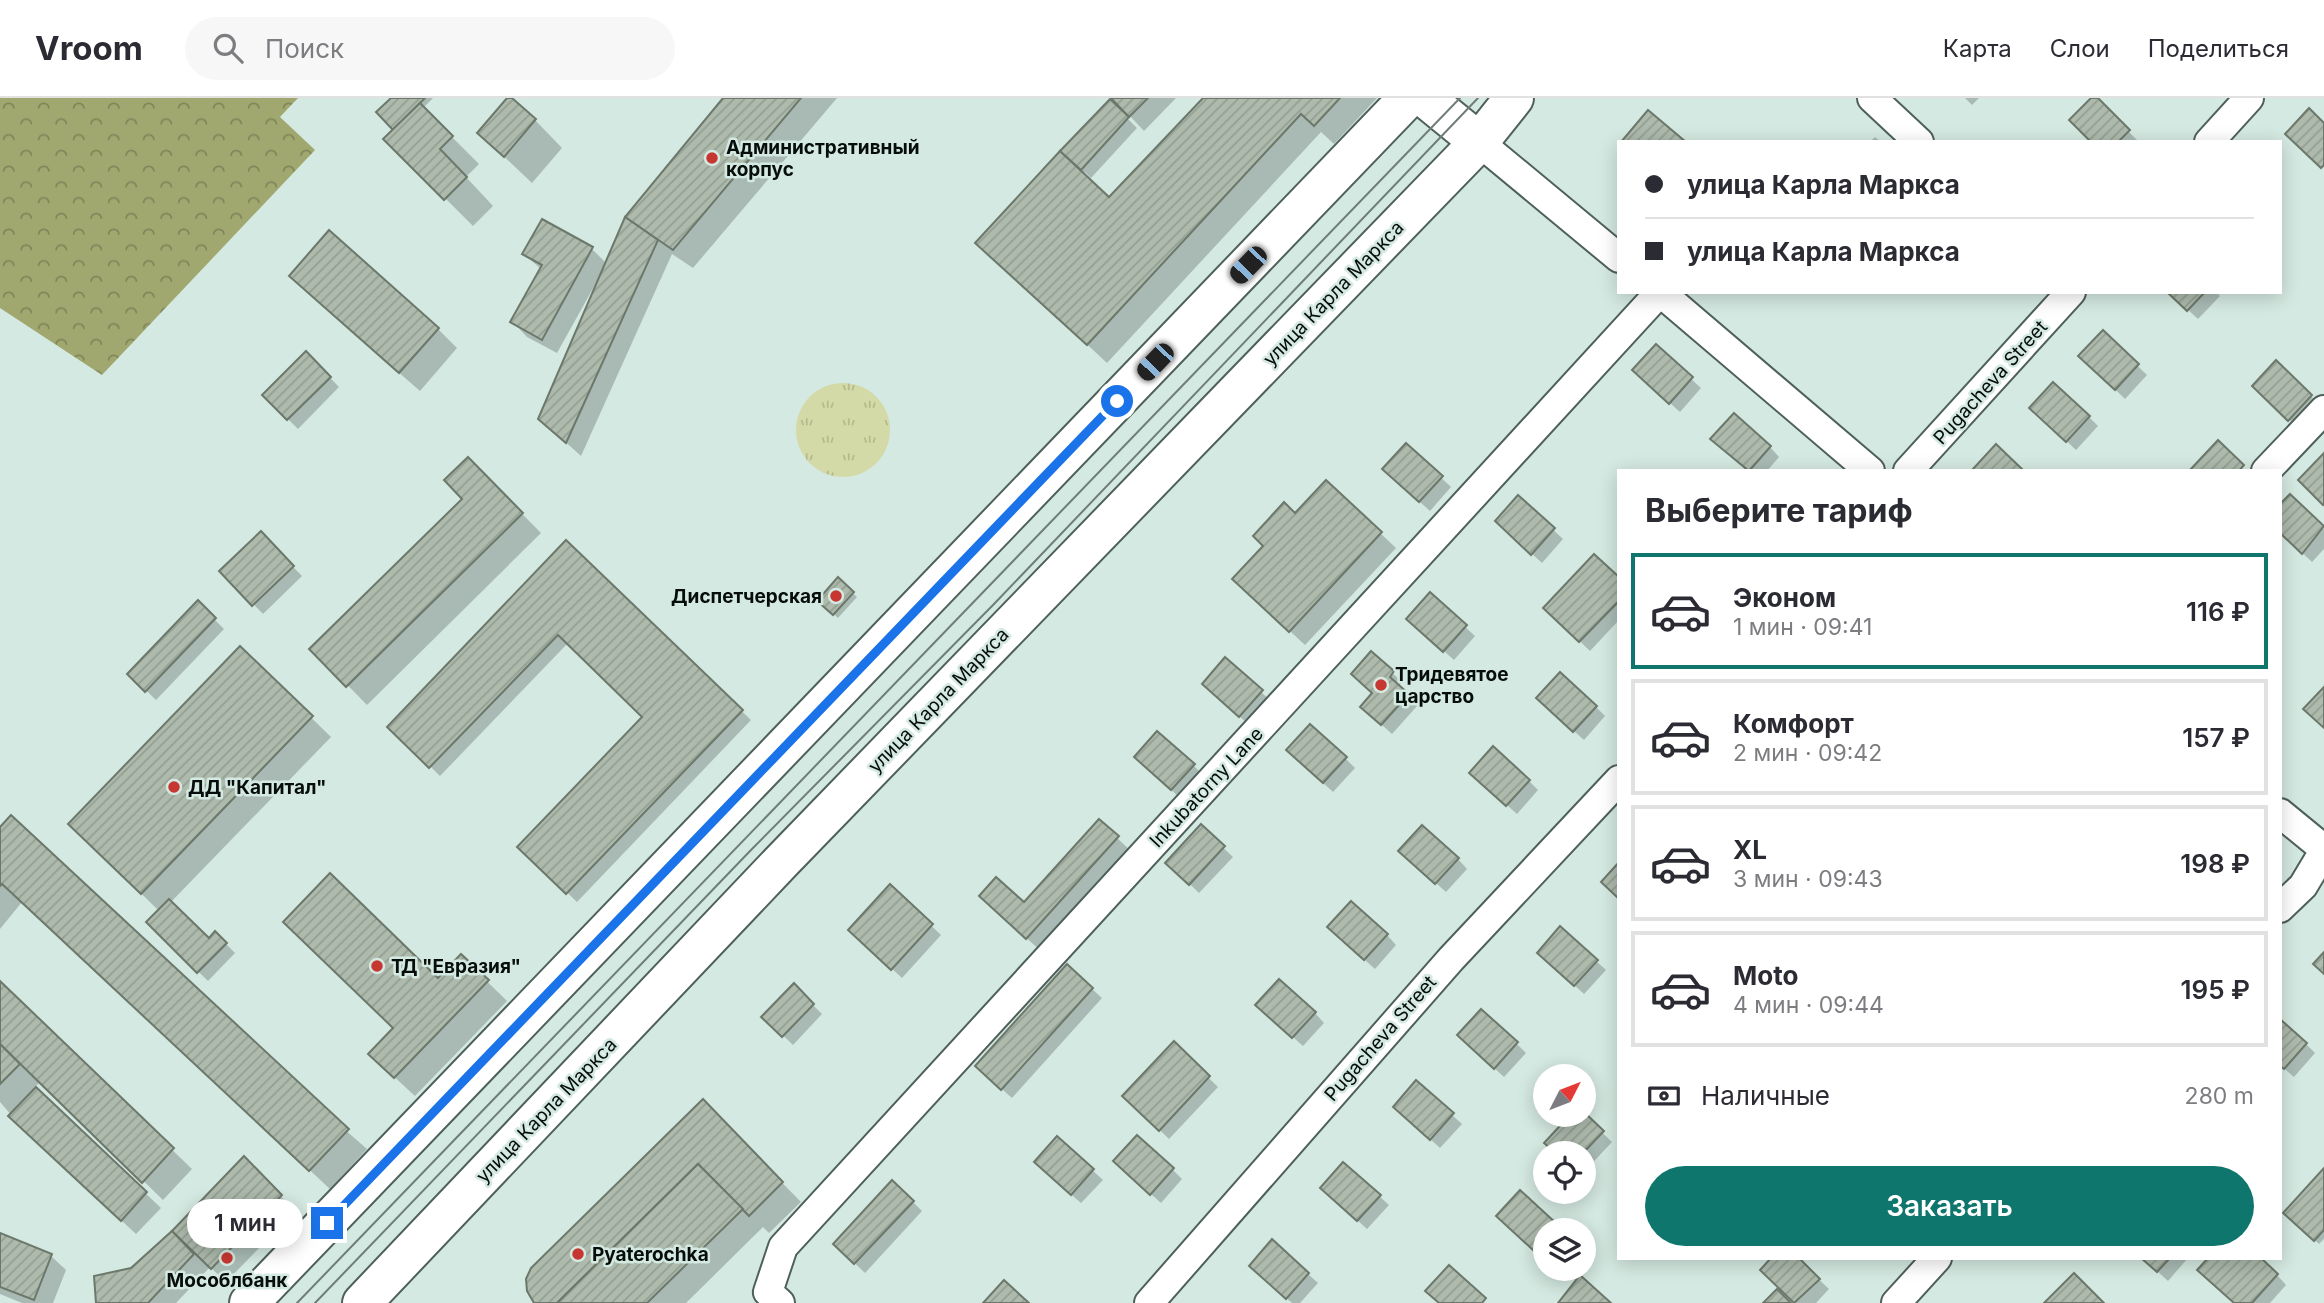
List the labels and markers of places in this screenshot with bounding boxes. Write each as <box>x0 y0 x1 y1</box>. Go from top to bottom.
place label: Административный корпус <box>726 136 920 181</box>
marker: Административный корпус <box>704 150 720 166</box>
place label: Диспетчерская <box>671 585 822 608</box>
marker: Диспетчерская <box>828 588 844 604</box>
place label: Тридевятое царство <box>1395 663 1509 708</box>
marker: Тридевятое царство <box>1373 677 1389 693</box>
place label: ДД "Капитал" <box>188 776 327 799</box>
marker: ДД "Капитал" <box>166 779 182 795</box>
place label: ТД "Евразия" <box>391 955 521 978</box>
marker: ТД "Евразия" <box>369 958 385 974</box>
place label: Pyaterochka <box>592 1243 709 1266</box>
marker: Pyaterochka <box>570 1246 586 1262</box>
marker: Мособлбанк <box>219 1250 235 1266</box>
place label: Мособлбанк <box>167 1269 287 1292</box>

